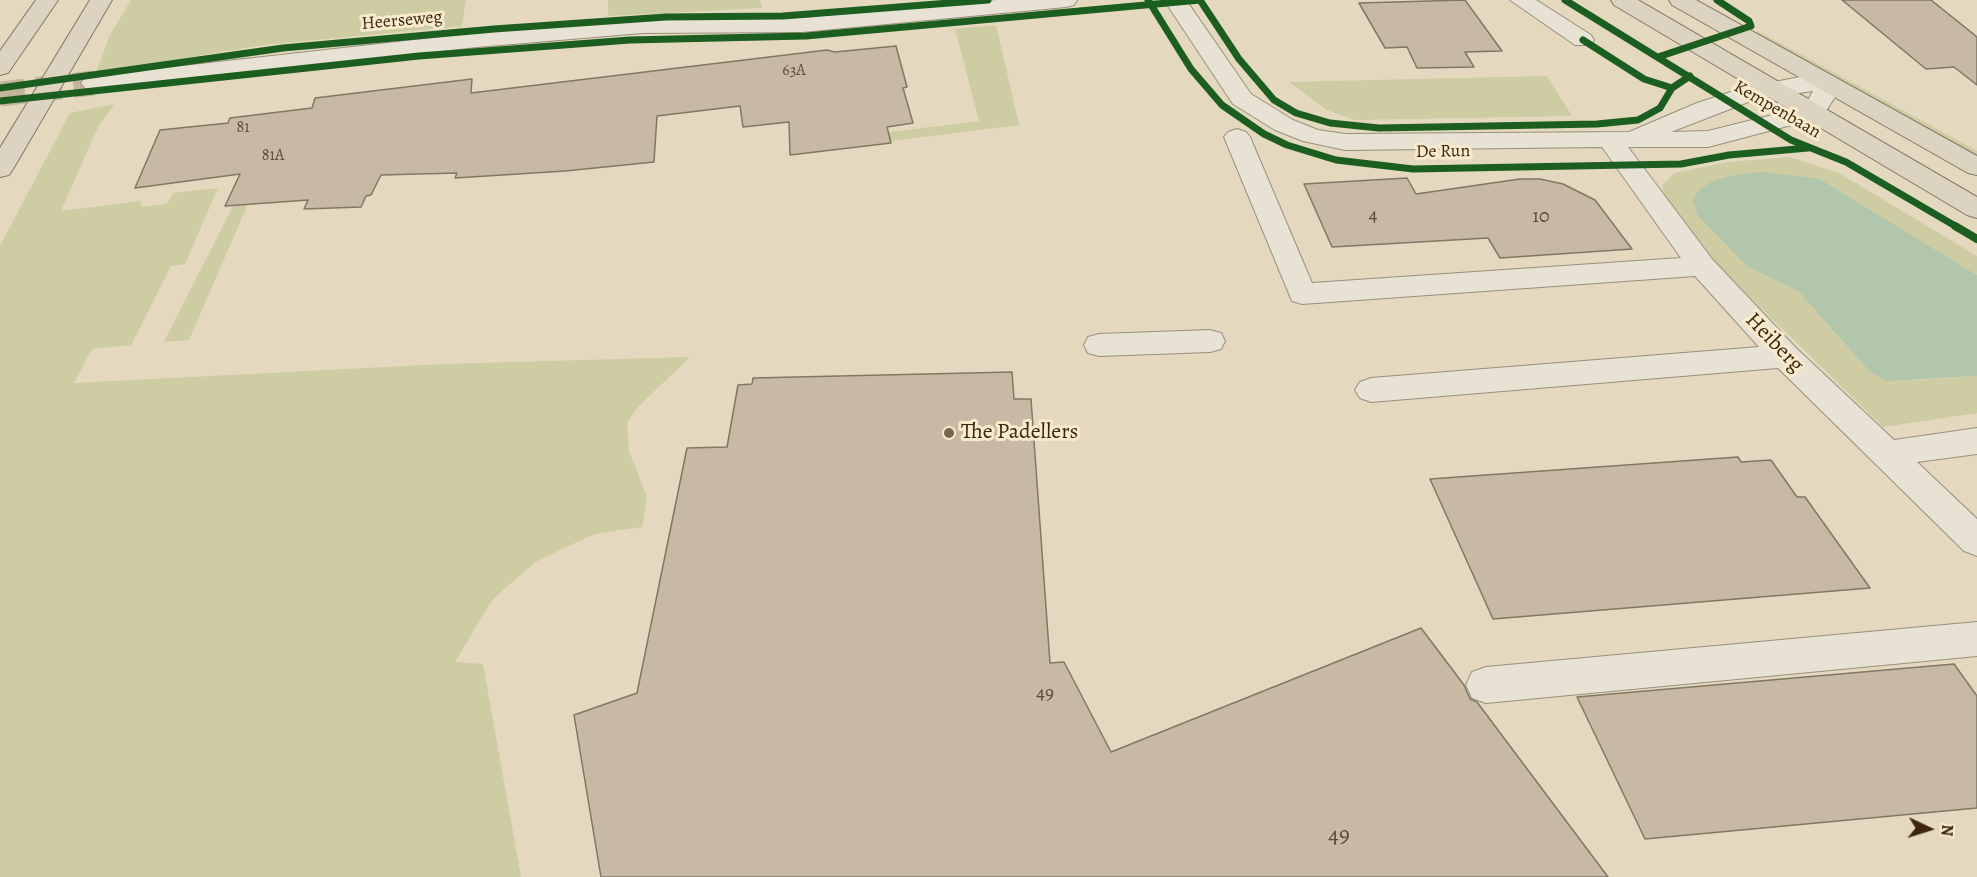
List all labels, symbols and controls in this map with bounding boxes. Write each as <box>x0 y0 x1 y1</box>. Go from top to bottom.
street label: Heerseweg <box>361 7 443 35</box>
house number: 63A <box>782 61 806 81</box>
street label: Kempenbaan <box>1730 76 1824 144</box>
house number: 81 <box>236 118 250 138</box>
street label: De Run <box>1416 141 1470 163</box>
house number: 81A <box>262 146 284 166</box>
house number: 4 <box>1368 204 1378 228</box>
house number: 10 <box>1532 205 1550 229</box>
street label: Heiberg <box>1739 308 1809 378</box>
place label: The Padellers <box>961 420 1078 446</box>
marker: The Padellers <box>942 426 956 440</box>
house number: 49 <box>1036 682 1054 706</box>
north arrow <box>1899 799 1959 859</box>
house number: 49 <box>1328 822 1350 850</box>
text: N <box>1936 824 1958 837</box>

